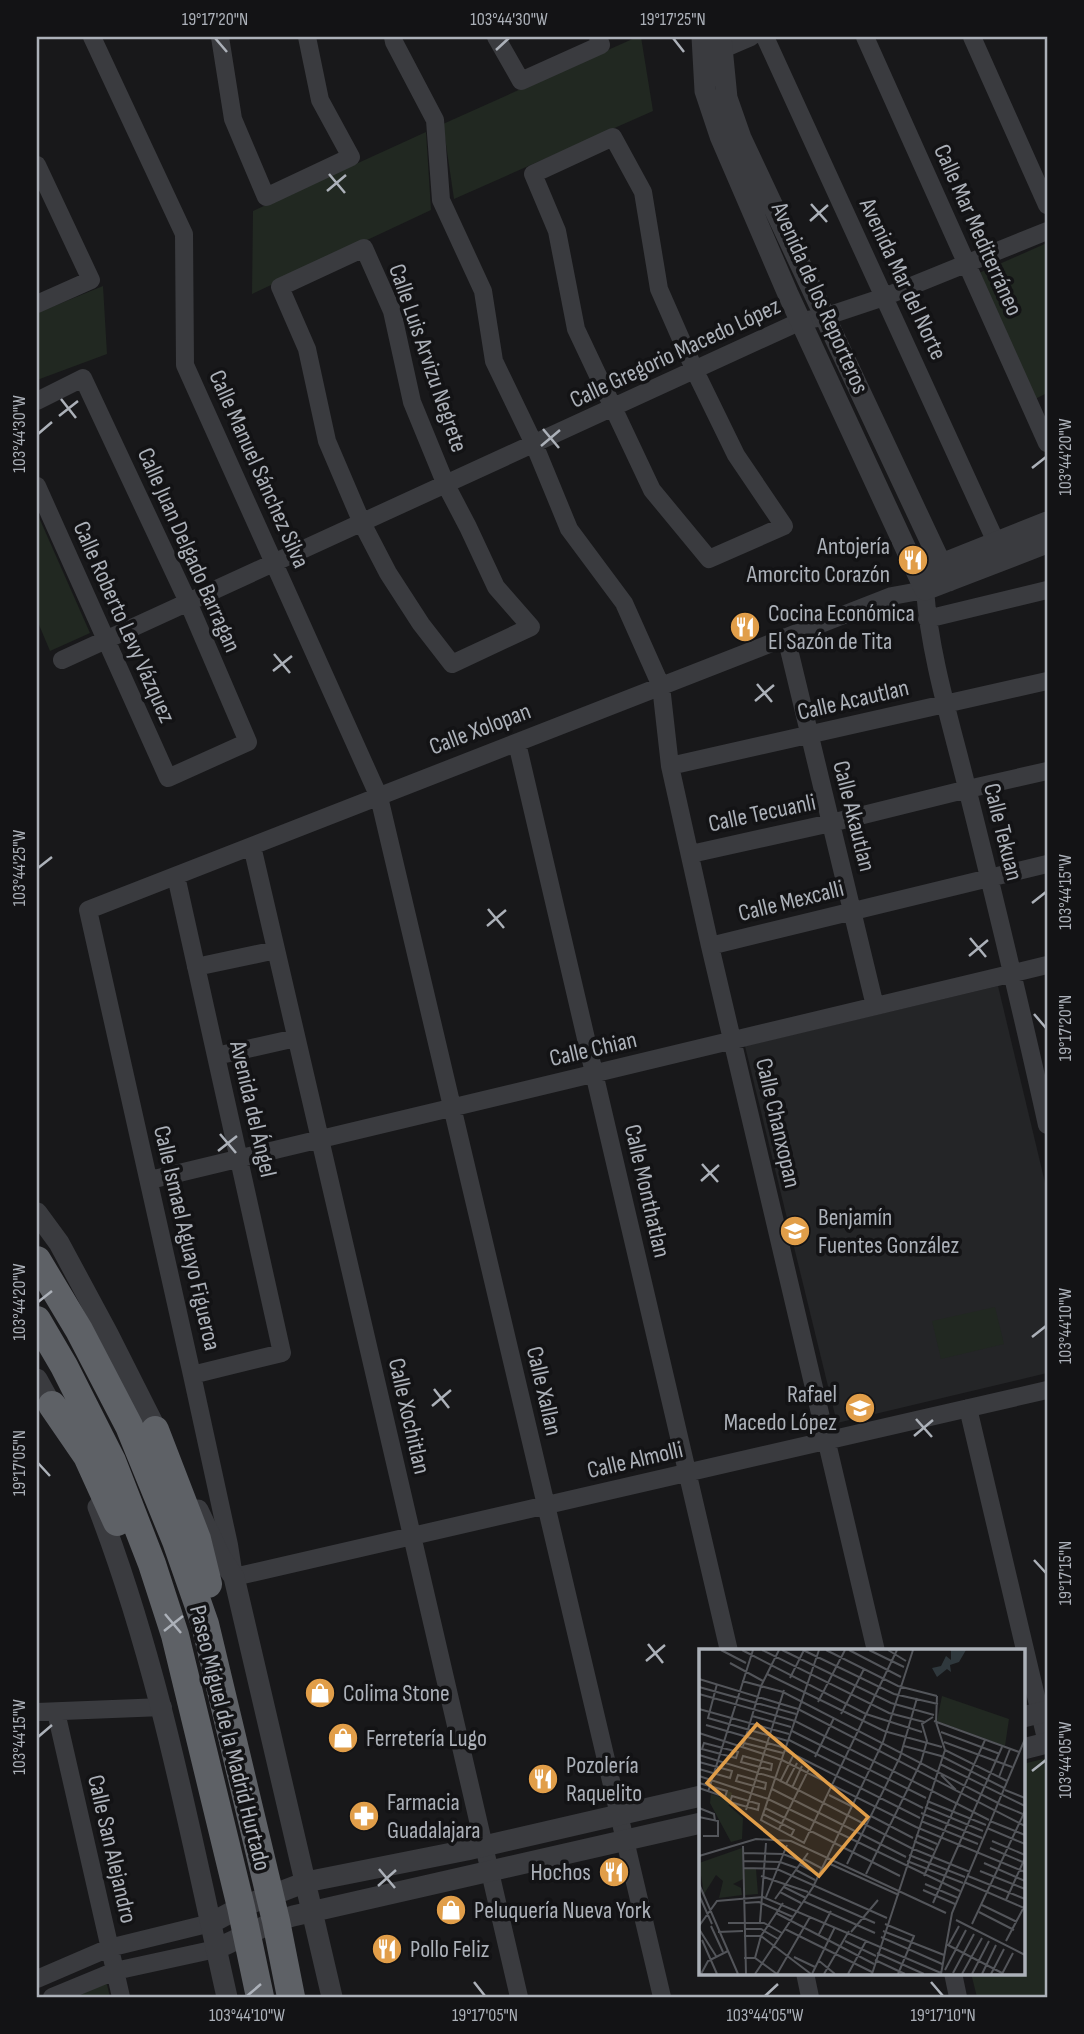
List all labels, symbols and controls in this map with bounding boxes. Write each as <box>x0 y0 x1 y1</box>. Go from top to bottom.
text: 19°17'20"N <box>182 9 248 30</box>
text: 103°44'30"W <box>470 9 548 30</box>
text: 19°17'25"N <box>640 9 706 30</box>
street label: Calle Mar Mediterráneo <box>927 140 1029 320</box>
street label: Avenida Mar del Norte <box>852 193 953 364</box>
street label: Avenida de los Reporteros <box>764 197 875 398</box>
street label: Calle Luis Arvizu Negrete <box>382 260 474 456</box>
street label: Calle Gregorio Macedo López <box>565 291 785 414</box>
street label: Calle Manuel Sánchez Silva <box>202 365 316 573</box>
text: 103°44'30"W <box>9 395 30 473</box>
text: 103°44'20"W <box>1055 418 1076 496</box>
street label: Calle Juan Delgado Barragan <box>131 443 247 657</box>
street label: Calle Roberto Levy Vázquez <box>66 517 182 728</box>
place label: Antojería Amorcito Corazón <box>746 532 890 589</box>
restaurant icon: Antojería Amorcito Corazón <box>896 543 930 577</box>
place label: Cocina Económica El Sazón de Tita <box>768 599 915 656</box>
restaurant icon: Cocina Económica El Sazón de Tita <box>728 610 762 644</box>
street label: Calle Acautlan <box>795 673 911 727</box>
street label: Calle Xolopan <box>425 696 535 762</box>
street label: Calle Akautlan <box>826 758 882 874</box>
street label: Calle Tekuan <box>977 780 1029 884</box>
street label: Calle Tecuanli <box>706 787 818 839</box>
text: 103°44'25"W <box>9 830 30 906</box>
text: 103°44'15"W <box>1055 854 1076 930</box>
street label: Calle Mexcalli <box>735 874 847 928</box>
text: 19°17'20"N <box>1055 995 1076 1061</box>
street label: Calle Chian <box>546 1025 640 1073</box>
street label: Avenida del Ángel <box>223 1037 283 1180</box>
street label: Calle Chanxopan <box>749 1055 807 1191</box>
street label: Calle Monthatlan <box>618 1122 676 1260</box>
street label: Calle Ismael Aguayo Figueroa <box>147 1123 227 1353</box>
place label: Benjamín Fuentes González <box>818 1203 960 1260</box>
school or university icon: Benjamín Fuentes González <box>778 1214 812 1248</box>
text: 103°44'20"W <box>9 1263 30 1341</box>
text: 103°44'10"W <box>1055 1288 1076 1364</box>
street label: Calle Xallan <box>520 1344 568 1438</box>
street label: Calle Xochitlan <box>382 1355 436 1477</box>
place label: Rafael Macedo López <box>724 1380 837 1437</box>
school or university icon: Rafael Macedo López <box>843 1391 877 1425</box>
text: 19°17'05"N <box>9 1430 30 1496</box>
street label: Calle Almolli <box>584 1435 686 1485</box>
text: 19°17'15"N <box>1055 1541 1076 1605</box>
street label: Paseo Miguel de la Madrid Hurtado <box>183 1602 277 1874</box>
inset map <box>699 1649 1024 1974</box>
shop icon: Colima Stone <box>303 1676 337 1710</box>
place label: Colima Stone <box>343 1679 450 1708</box>
text: 103°44'15"W <box>9 1699 30 1775</box>
shop icon: Ferretería Lugo <box>326 1721 360 1755</box>
text: 103°44'05"W <box>1055 1721 1076 1799</box>
place label: Ferretería Lugo <box>366 1724 487 1753</box>
place label: Pozolería Raquelito <box>566 1751 642 1808</box>
restaurant icon: Pozolería Raquelito <box>526 1762 560 1796</box>
street label: Calle San Alejandro <box>81 1772 143 1926</box>
place label: Farmacia Guadalajara <box>387 1788 481 1845</box>
pharmacy icon: Farmacia Guadalajara <box>347 1799 381 1833</box>
restaurant icon: Hochos <box>597 1855 631 1889</box>
place label: Hochos <box>530 1858 591 1887</box>
shop icon: Peluquería Nueva York <box>434 1893 468 1927</box>
place label: Peluquería Nueva York <box>474 1896 651 1925</box>
restaurant icon: Pollo Feliz <box>370 1932 404 1966</box>
place label: Pollo Feliz <box>410 1935 490 1964</box>
text: 103°44'10"W <box>209 2005 285 2026</box>
text: 19°17'05"N <box>452 2005 518 2026</box>
text: 103°44'05"W <box>727 2005 804 2026</box>
text: 19°17'10"N <box>910 2005 976 2026</box>

